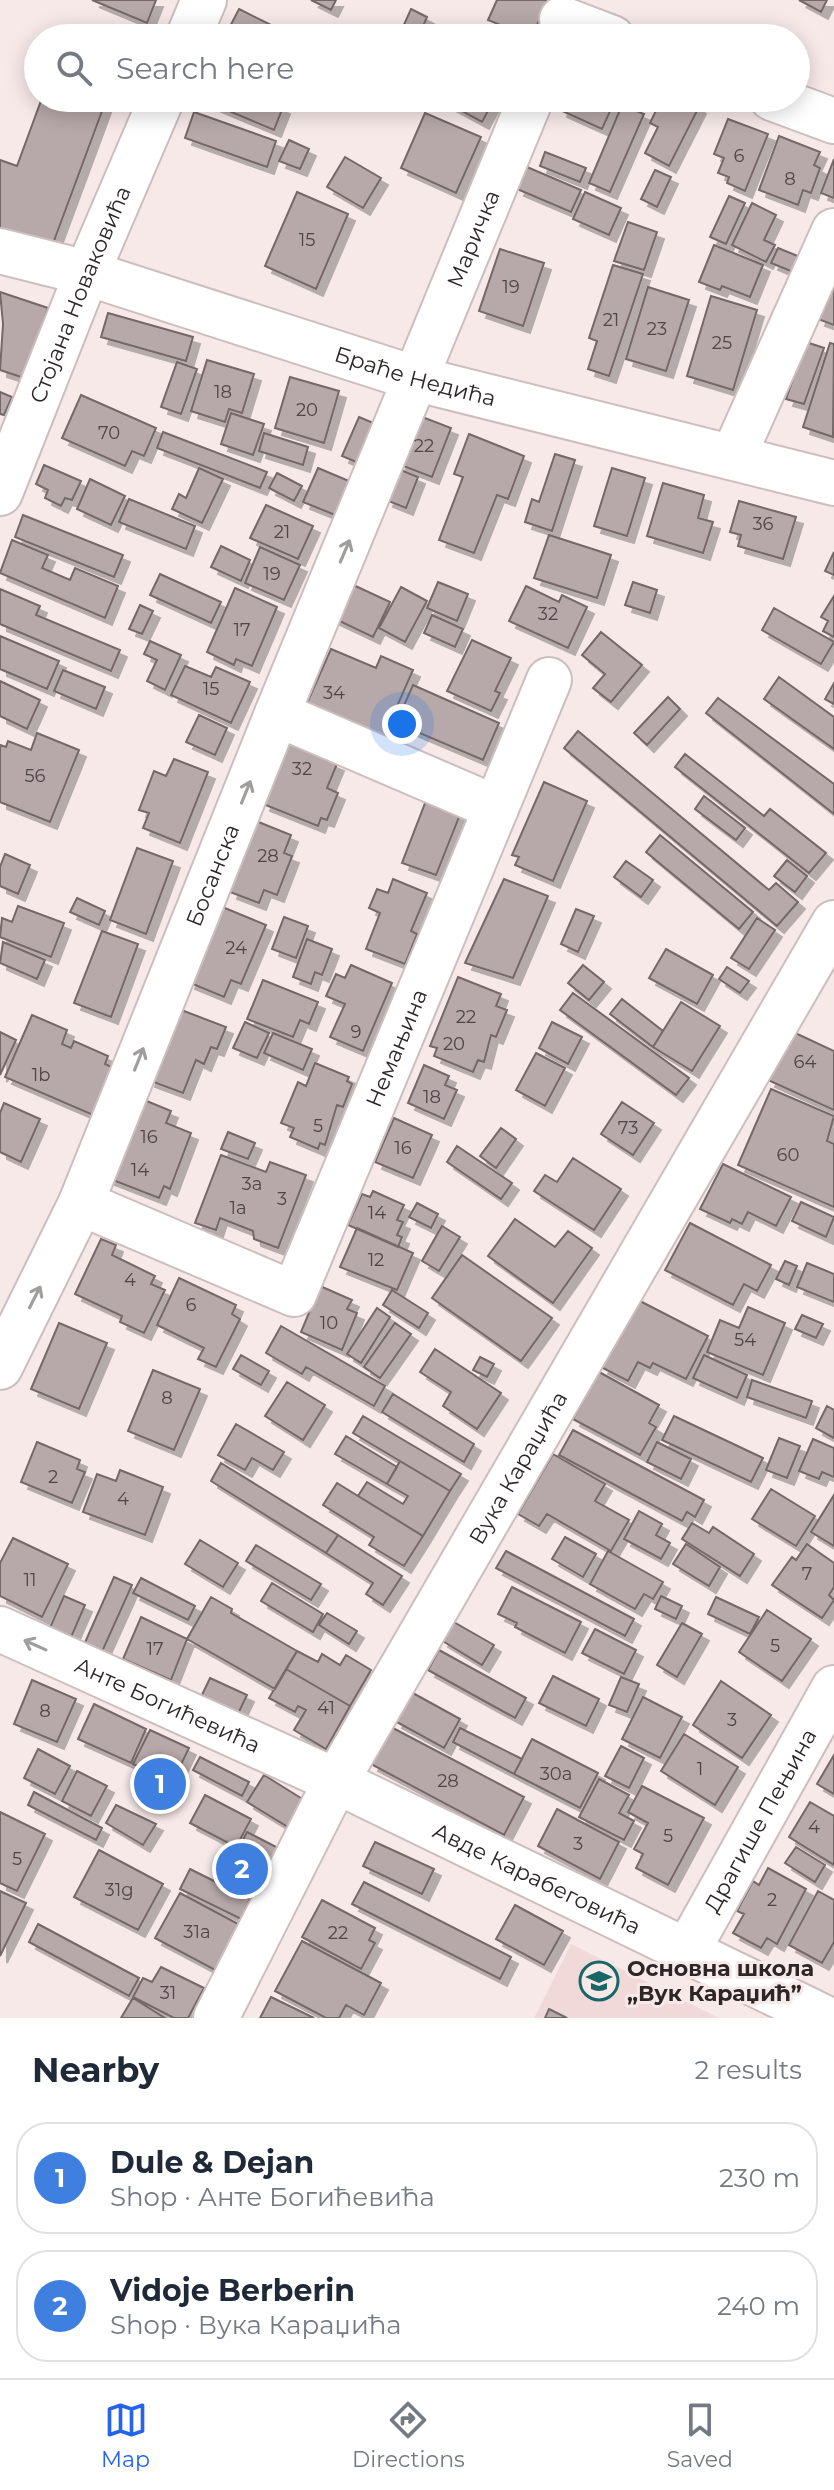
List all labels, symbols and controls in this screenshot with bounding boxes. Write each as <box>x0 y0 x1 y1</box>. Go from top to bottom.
search box <box>24 24 810 112</box>
icon: search <box>52 46 96 90</box>
text: Search here <box>116 50 294 87</box>
house number: 6 <box>734 145 745 167</box>
house number: 8 <box>784 168 796 190</box>
street label: Стојана Новаковића <box>24 182 137 407</box>
street label: Маричка <box>441 186 506 291</box>
house number: 15 <box>299 229 315 251</box>
house number: 19 <box>502 276 520 298</box>
house number: 21 <box>603 309 619 331</box>
house number: 23 <box>647 318 667 340</box>
house number: 25 <box>712 332 732 354</box>
street label: Браће Недића <box>331 340 499 412</box>
house number: 18 <box>214 381 232 403</box>
house number: 20 <box>296 399 318 421</box>
house number: 70 <box>98 422 120 444</box>
house number: 22 <box>414 435 434 457</box>
house number: 36 <box>752 513 774 535</box>
house number: 21 <box>274 521 290 543</box>
one-way arrow <box>338 540 353 564</box>
house number: 19 <box>263 563 281 585</box>
house number: 32 <box>538 603 558 625</box>
house number: 17 <box>233 619 251 641</box>
house number: 15 <box>203 678 219 700</box>
house number: 34 <box>323 682 345 704</box>
your location <box>382 704 422 744</box>
house number: 32 <box>292 758 312 780</box>
house number: 56 <box>24 765 46 787</box>
one-way arrow <box>240 780 254 805</box>
street label: Босанска <box>180 820 245 931</box>
house number: 28 <box>257 845 279 867</box>
house number: 24 <box>225 937 247 959</box>
street label: Немањина <box>360 985 433 1111</box>
house number: 22 <box>456 1006 476 1028</box>
house number: 9 <box>351 1021 362 1043</box>
house number: 20 <box>443 1033 465 1055</box>
one-way arrow <box>132 1047 147 1072</box>
house number: 64 <box>794 1051 817 1073</box>
house number: 1b <box>32 1064 50 1086</box>
house number: 18 <box>423 1086 441 1108</box>
house number: 5 <box>313 1115 323 1137</box>
house number: 73 <box>618 1117 638 1139</box>
house number: 16 <box>140 1126 158 1148</box>
house number: 16 <box>394 1137 412 1159</box>
house number: 60 <box>777 1144 799 1166</box>
house number: 14 <box>131 1159 149 1181</box>
house number: 3a <box>242 1173 262 1195</box>
house number: 3 <box>277 1188 287 1210</box>
house number: 1a <box>229 1197 247 1219</box>
house number: 14 <box>368 1202 386 1224</box>
house number: 12 <box>368 1249 384 1271</box>
house number: 4 <box>124 1269 136 1291</box>
one-way arrow <box>28 1286 43 1310</box>
house number: 6 <box>186 1294 197 1316</box>
house number: 10 <box>320 1312 338 1334</box>
house number: 54 <box>734 1329 756 1351</box>
street label: Вука Караџића <box>463 1386 573 1549</box>
house number: 8 <box>161 1387 173 1409</box>
house number: 2 <box>48 1466 58 1488</box>
house number: 4 <box>117 1488 129 1510</box>
house number: 7 <box>802 1563 812 1585</box>
house number: 11 <box>24 1569 37 1591</box>
house number: 5 <box>770 1635 780 1657</box>
one-way arrow <box>23 1636 48 1651</box>
house number: 17 <box>146 1638 164 1660</box>
street label: Анте Богићевића <box>71 1652 264 1759</box>
house number: 41 <box>317 1697 335 1719</box>
house number: 8 <box>39 1700 51 1722</box>
house number: 3 <box>727 1709 737 1731</box>
street label: Драгише Пењина <box>699 1724 823 1917</box>
pin: 1 <box>134 1754 186 1814</box>
house number: 1 <box>697 1758 703 1780</box>
house number: 30a <box>540 1763 572 1785</box>
house number: 28 <box>437 1770 459 1792</box>
house number: 4 <box>808 1816 820 1838</box>
street label: Авде Карабеговића <box>428 1817 645 1941</box>
house number: 5 <box>663 1825 673 1847</box>
house number: 3 <box>573 1833 583 1855</box>
pin: 2 <box>216 1839 268 1899</box>
house number: 5 <box>12 1848 22 1870</box>
house number: 31g <box>105 1879 133 1901</box>
house number: 2 <box>767 1889 777 1911</box>
house number: 31a <box>183 1921 211 1943</box>
house number: 22 <box>328 1922 348 1944</box>
place label: Основна школа „Вук Караџић” <box>627 1955 814 2007</box>
school or university icon: Основна школа „Вук Караџић” <box>578 1960 620 2002</box>
house number: 31 <box>160 1982 176 2004</box>
text: Nearby <box>32 2049 159 2091</box>
text: 2 results <box>694 2054 802 2086</box>
text: Dule & Dejan <box>110 2144 314 2181</box>
text: 1 <box>55 2162 65 2194</box>
text: 230 m <box>719 2162 800 2194</box>
text: Shop · Анте Богићевића <box>110 2181 435 2213</box>
text: Vidoje Berberin <box>110 2272 355 2309</box>
text: 2 <box>52 2290 68 2322</box>
text: 240 m <box>717 2290 800 2322</box>
text: Shop · Вука Караџића <box>110 2309 401 2341</box>
tab: Map <box>101 2398 150 2473</box>
tab: Directions <box>352 2398 465 2473</box>
tab: Saved <box>667 2398 733 2473</box>

